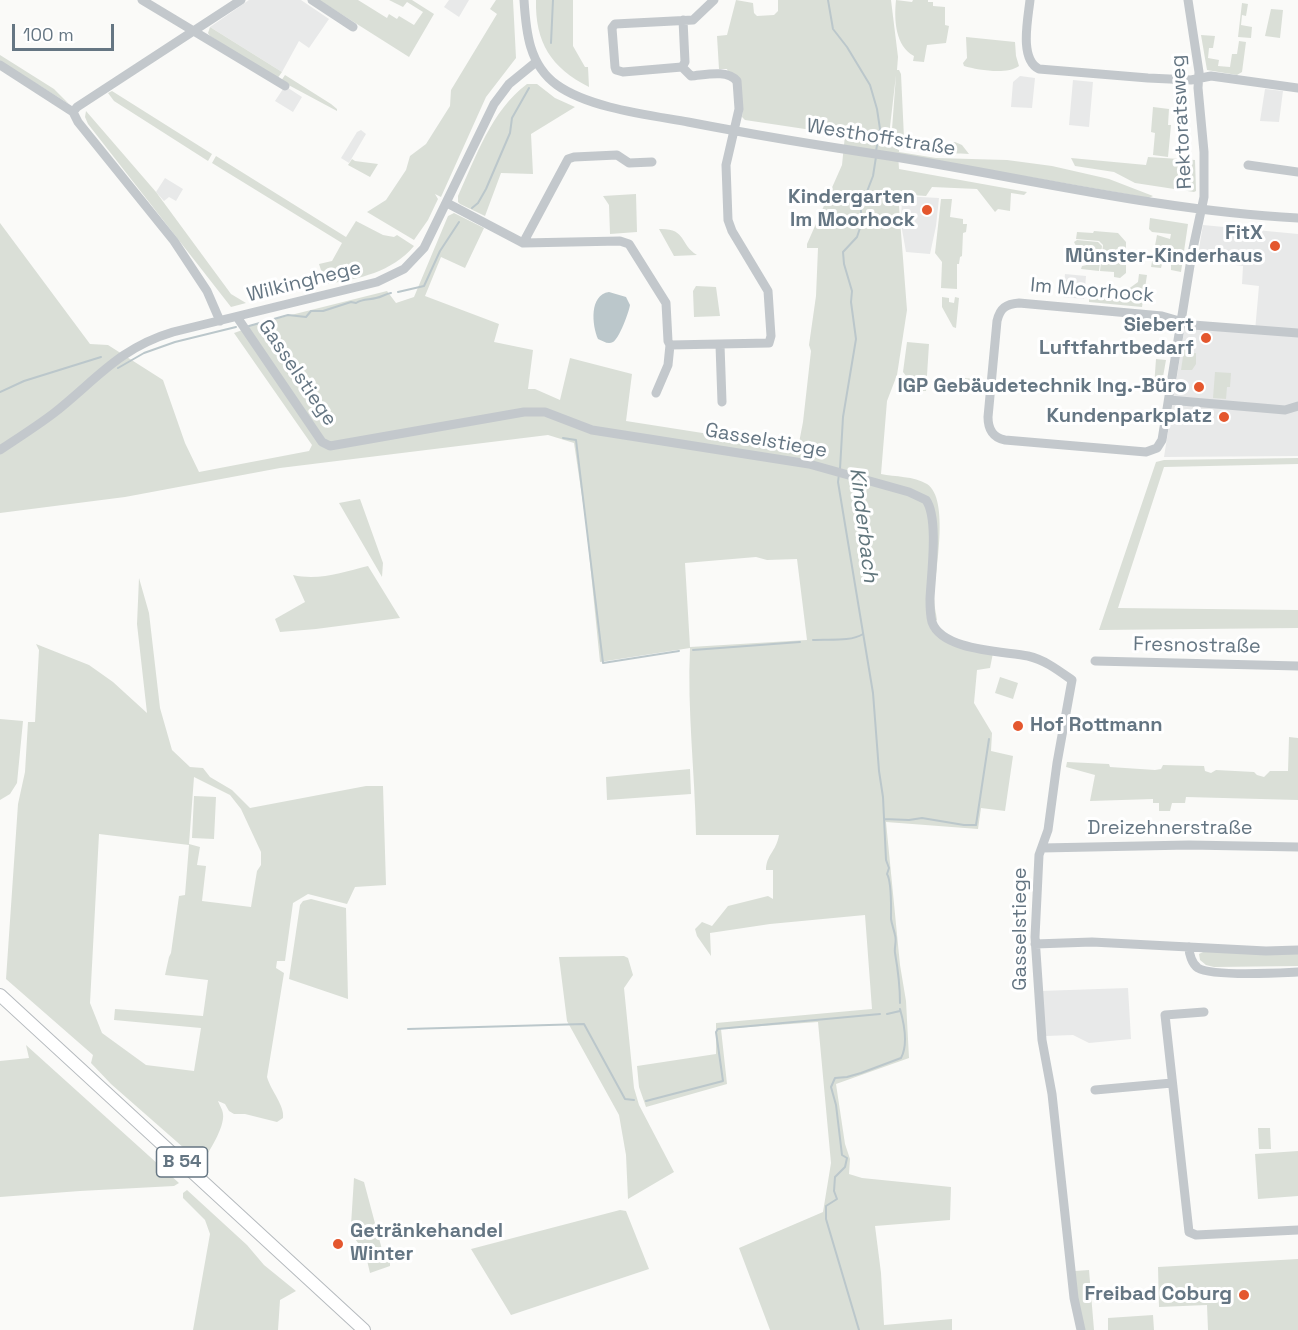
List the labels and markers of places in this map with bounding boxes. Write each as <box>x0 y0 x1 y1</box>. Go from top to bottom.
place label: Kindergarten Im Moorhock <box>788 186 915 233</box>
marker: Kindergarten Im Moorhock <box>920 203 934 217</box>
place label: FitX Münster-Kinderhaus <box>1065 222 1263 269</box>
marker: FitX Münster-Kinderhaus <box>1268 239 1282 253</box>
place label: Siebert Luftfahrtbedarf <box>1039 314 1194 361</box>
marker: Siebert Luftfahrtbedarf <box>1199 331 1213 345</box>
place label: IGP Gebäudetechnik Ing.-Büro <box>898 375 1187 399</box>
marker: IGP Gebäudetechnik Ing.-Büro <box>1192 380 1206 394</box>
place label: Kundenparkplatz <box>1047 405 1212 429</box>
marker: Kundenparkplatz <box>1217 410 1231 424</box>
place label: Hof Rottmann <box>1030 714 1163 738</box>
marker: Hof Rottmann <box>1011 719 1025 733</box>
place label: Getränkehandel Winter <box>350 1220 503 1267</box>
marker: Getränkehandel Winter <box>331 1237 345 1251</box>
place label: Freibad Coburg <box>1084 1283 1232 1307</box>
marker: Freibad Coburg <box>1237 1288 1251 1302</box>

